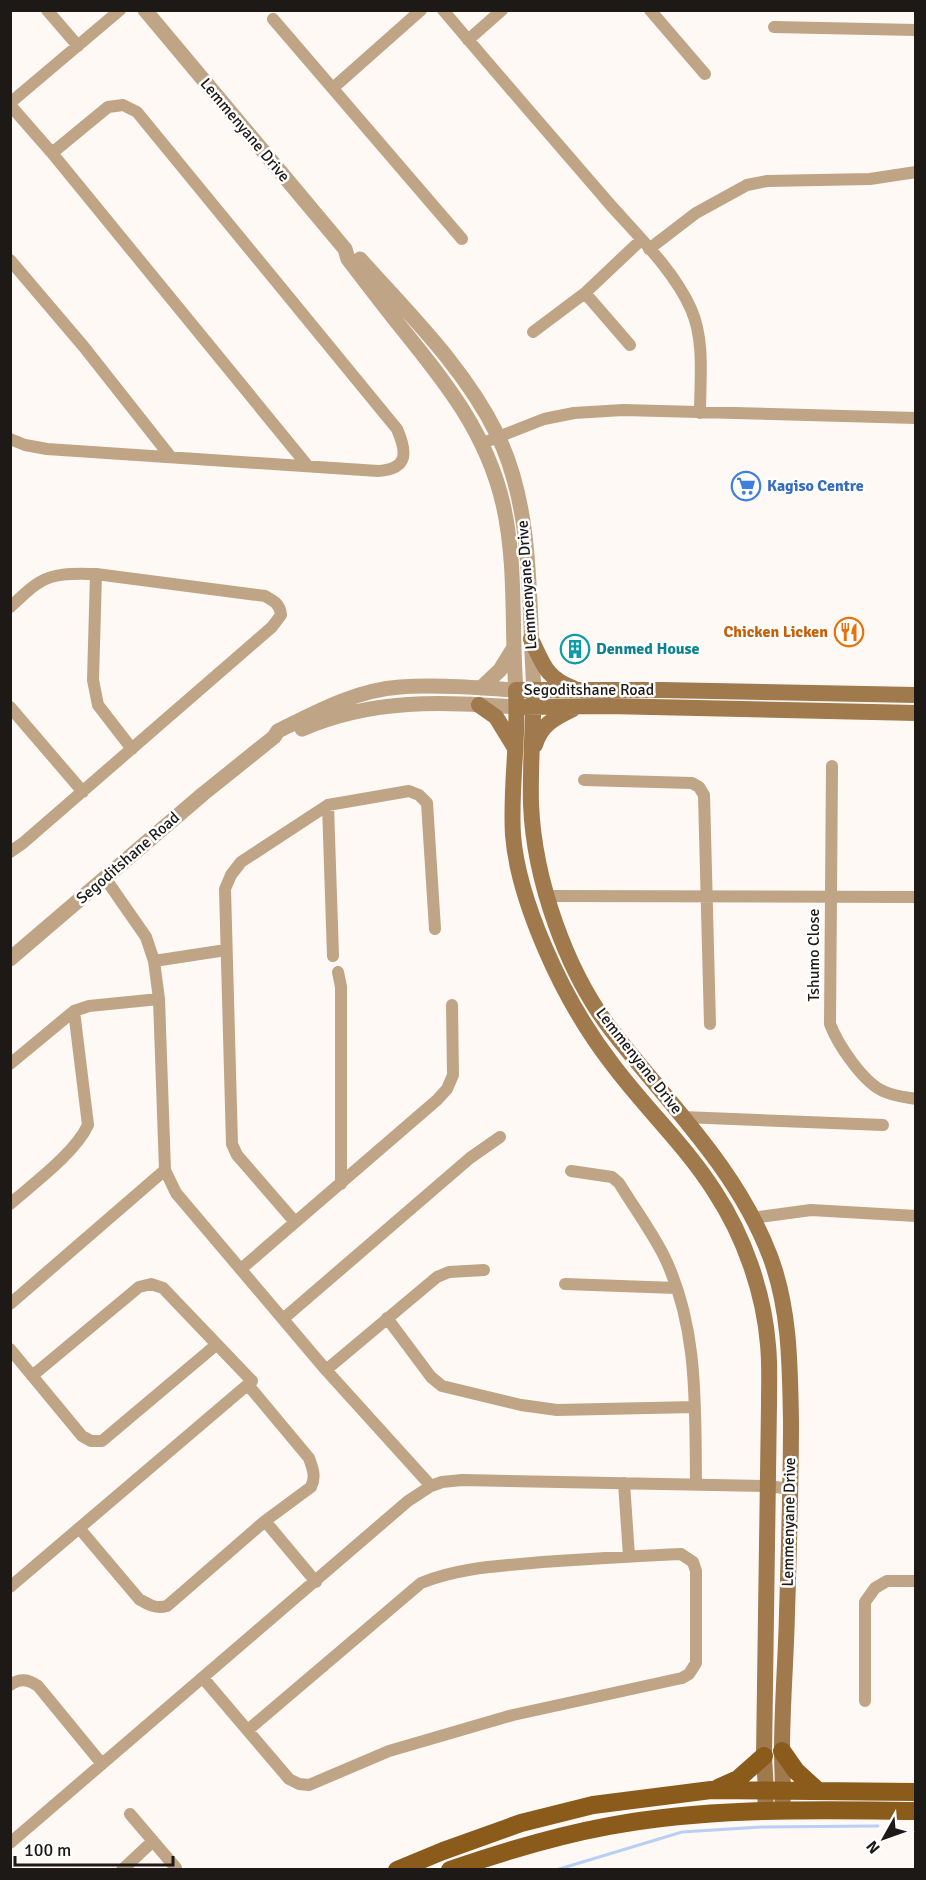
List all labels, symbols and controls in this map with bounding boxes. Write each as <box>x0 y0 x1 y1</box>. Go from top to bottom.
street label: Lemmenyane Drive <box>196 74 294 186</box>
supermarket icon: Kagiso Centre <box>730 470 762 502</box>
place label: Kagiso Centre <box>767 476 864 496</box>
street label: Lemmenyane Drive <box>513 520 541 650</box>
restaurant icon: Chicken Licken <box>833 616 865 648</box>
place label: Chicken Licken <box>724 622 828 642</box>
building icon: Denmed House <box>559 633 591 665</box>
place label: Denmed House <box>596 639 700 659</box>
street label: Segoditshane Road <box>524 680 654 700</box>
street label: Segoditshane Road <box>72 808 184 908</box>
street label: Tshumo Close <box>804 908 824 1002</box>
street label: Lemmenyane Drive <box>591 1004 687 1118</box>
street label: Lemmenyane Drive <box>778 1457 800 1587</box>
north arrow <box>854 1808 914 1868</box>
scale bar <box>15 1829 172 1867</box>
text: N <box>862 1836 885 1858</box>
text: 100 m <box>24 1839 71 1861</box>

